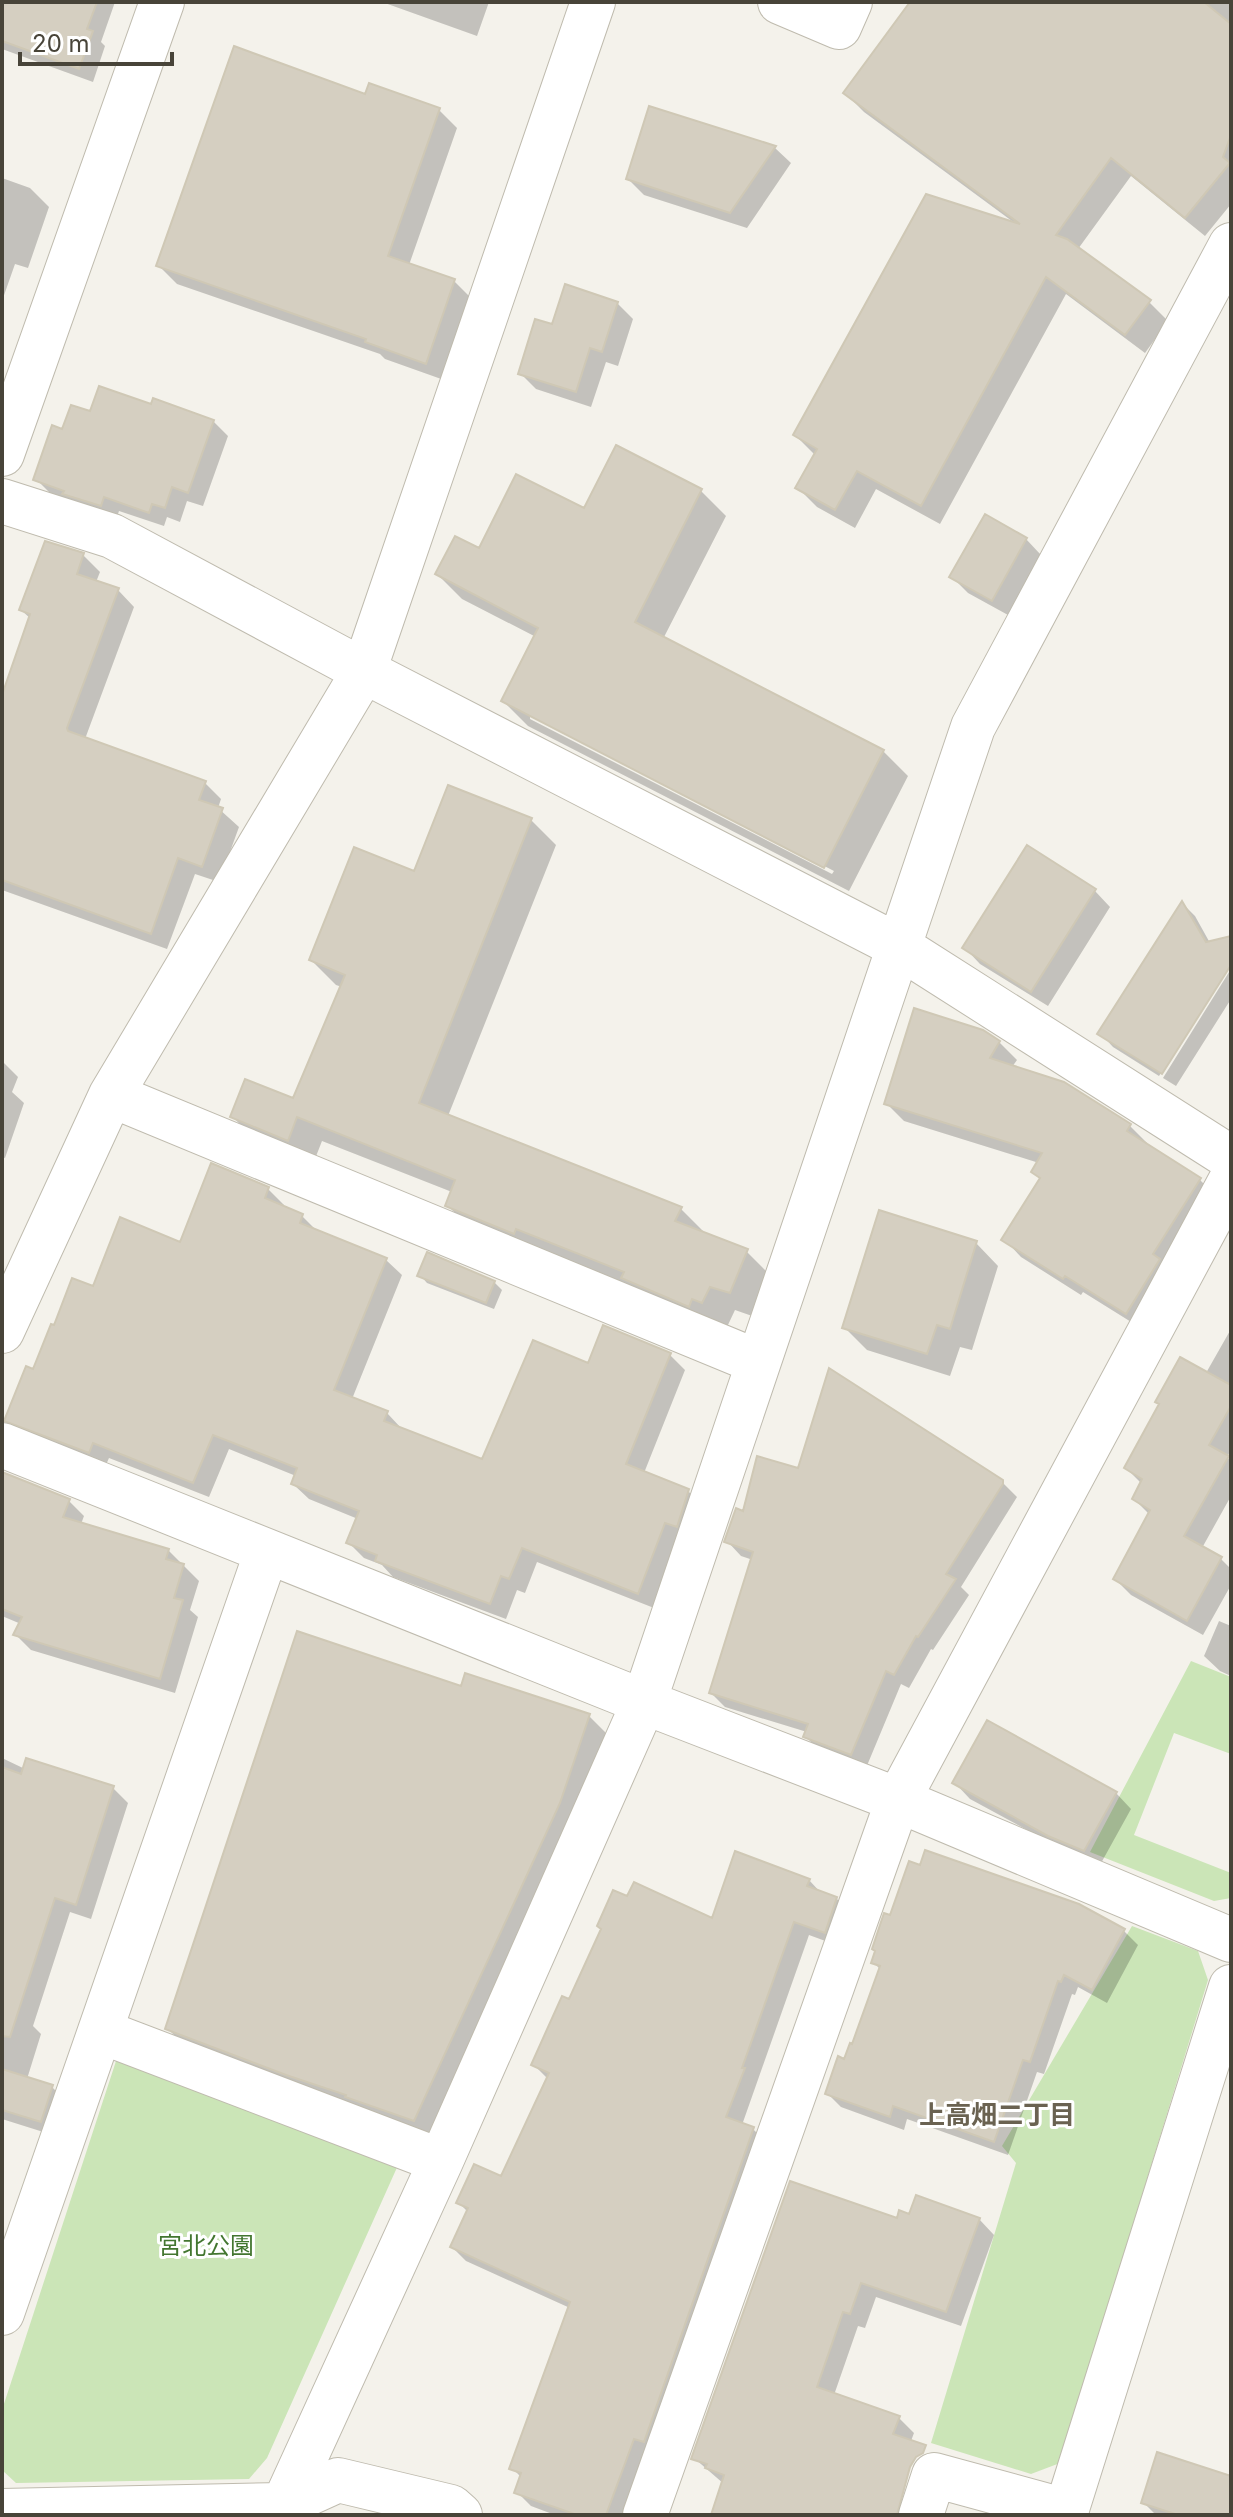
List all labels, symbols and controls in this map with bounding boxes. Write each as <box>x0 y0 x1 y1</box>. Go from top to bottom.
scale bar <box>20 16 172 66</box>
text: 20 m <box>32 29 90 58</box>
district label: 上高畑二丁目 <box>919 2099 1075 2130</box>
park label: 宮北公園 <box>158 2231 254 2260</box>

